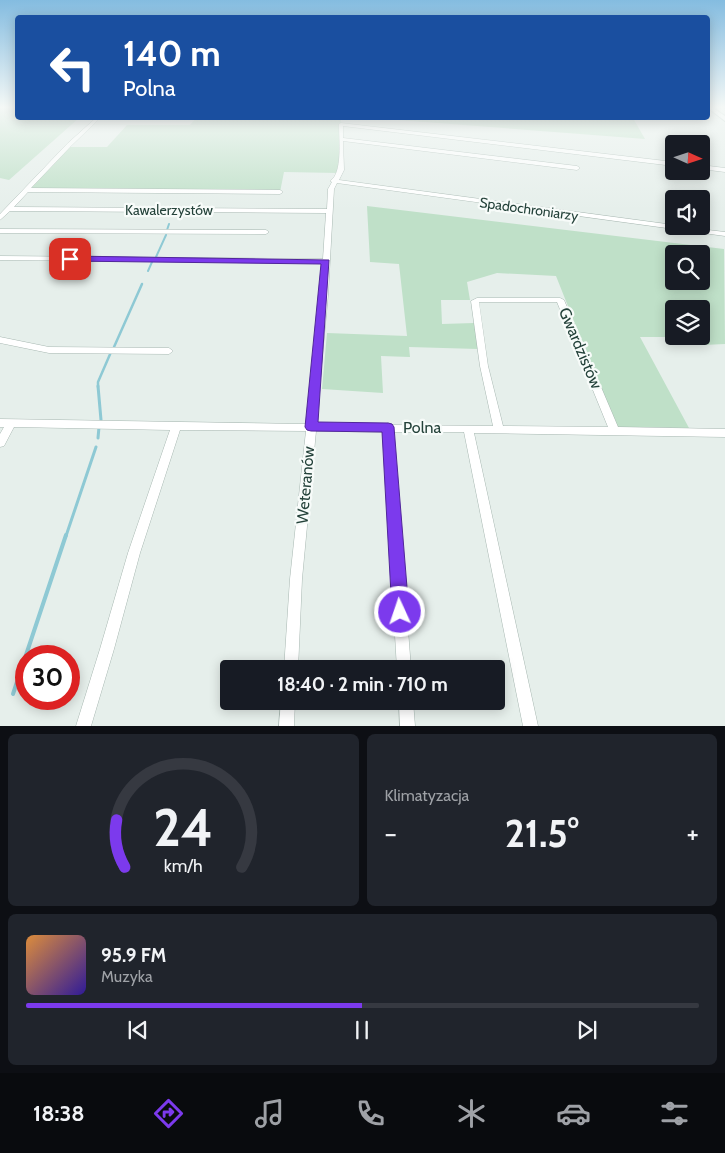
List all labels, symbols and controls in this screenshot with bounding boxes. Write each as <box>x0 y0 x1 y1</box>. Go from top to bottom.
text: 140 m <box>123 32 221 75</box>
icon: left <box>40 35 105 100</box>
text: Polna <box>123 75 175 102</box>
north arrow <box>665 135 710 180</box>
map controls <box>665 135 710 345</box>
button: sound <box>665 190 710 235</box>
street label: Spadochroniarzy <box>478 193 580 225</box>
street label: Kawalerzystów <box>125 201 213 219</box>
pin <box>49 238 91 280</box>
icon: arrive <box>56 245 84 273</box>
button: search <box>665 245 710 290</box>
button: layers <box>665 300 710 345</box>
street label: Gwardzistów <box>555 305 606 392</box>
street label: Polna <box>403 418 441 437</box>
street label: Weteranów <box>293 445 318 525</box>
position arrow <box>373 585 425 637</box>
speed limit sign: 30 <box>15 645 80 710</box>
text: 18:40 · 2 min · 710 m <box>277 673 448 696</box>
text: Klimatyzacja <box>385 786 469 805</box>
text: 24 <box>153 796 213 859</box>
text: 21.5° <box>505 810 579 857</box>
text: − <box>385 816 397 850</box>
text: + <box>687 816 699 850</box>
text: km/h <box>164 855 203 876</box>
text: 95.9 FM <box>101 944 166 967</box>
text: Muzyka <box>101 967 153 986</box>
icon: previous <box>124 1016 152 1044</box>
icon: pause <box>348 1016 376 1044</box>
icon: next <box>573 1016 601 1044</box>
icon: directions <box>151 1096 186 1131</box>
icon: music <box>252 1096 287 1131</box>
icon: phone <box>353 1096 388 1131</box>
icon: climate <box>454 1096 489 1131</box>
icon: car <box>556 1096 591 1131</box>
icon: filters <box>657 1096 692 1131</box>
text: 18:38 <box>33 1100 85 1127</box>

